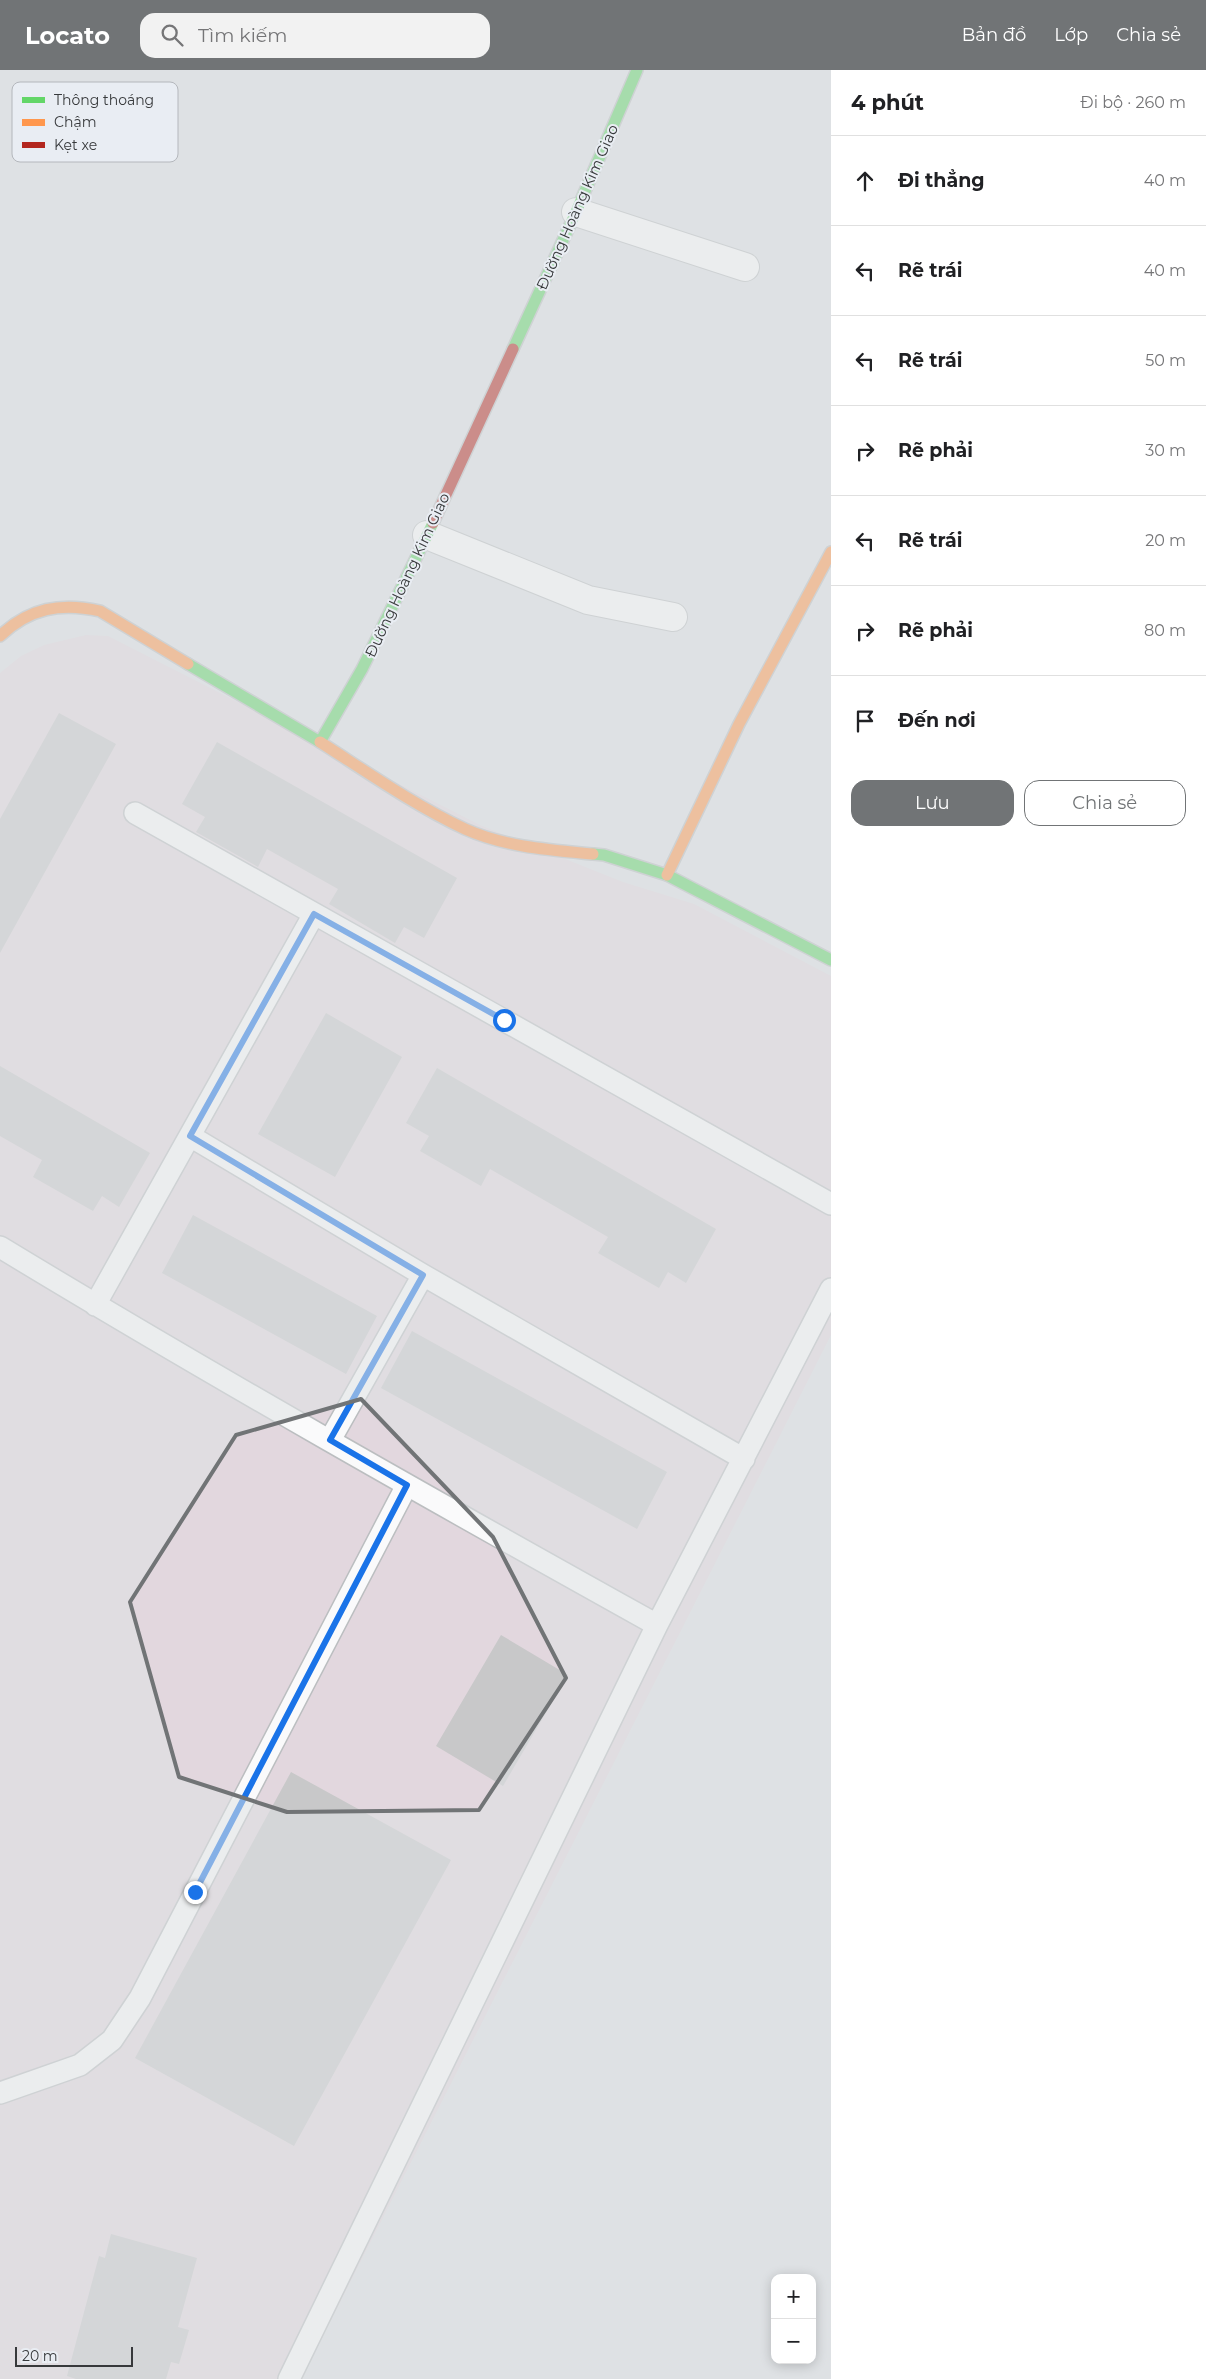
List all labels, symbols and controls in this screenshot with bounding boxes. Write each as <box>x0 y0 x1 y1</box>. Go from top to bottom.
search box <box>140 13 490 58</box>
text: Locato <box>25 21 110 50</box>
icon: search <box>158 21 186 49</box>
text: Tìm kiếm <box>198 24 287 47</box>
text: Bản đồ <box>962 24 1026 46</box>
text: Lớp <box>1054 24 1088 46</box>
text: Chia sẻ <box>1116 24 1181 46</box>
legend <box>12 82 178 162</box>
text: 4 phút <box>851 90 924 115</box>
text: Thông thoáng <box>54 91 154 109</box>
text: Đi bộ · 260 m <box>1080 93 1186 112</box>
text: Chậm <box>54 113 97 131</box>
street label: Đường Hoàng Kim Giao <box>532 121 622 293</box>
text: Kẹt xe <box>54 136 97 154</box>
icon: ahead <box>851 167 879 195</box>
text: Đi thẳng <box>898 169 985 192</box>
text: 40 m <box>1144 171 1186 190</box>
icon: left <box>851 257 879 285</box>
text: Rẽ trái <box>898 259 963 282</box>
text: 40 m <box>1144 261 1186 280</box>
icon: left <box>851 347 879 375</box>
text: Rẽ trái <box>898 349 963 372</box>
text: 50 m <box>1145 351 1186 370</box>
icon: right <box>851 437 879 465</box>
text: Rẽ phải <box>898 439 973 462</box>
text: 30 m <box>1145 441 1186 460</box>
street label: Đường Hoàng Kim Giao <box>361 490 453 660</box>
icon: left <box>851 527 879 555</box>
text: Rẽ trái <box>898 529 963 552</box>
text: 20 m <box>1145 531 1186 550</box>
icon: right <box>851 617 879 645</box>
text: Rẽ phải <box>898 619 973 642</box>
text: 80 m <box>1144 621 1186 640</box>
icon: arrive <box>851 707 879 735</box>
text: Đến nơi <box>898 709 976 732</box>
button: Lưu <box>851 780 1014 826</box>
button: Chia sẻ <box>1024 780 1186 826</box>
route start <box>493 1009 516 1032</box>
route end <box>184 1881 207 1904</box>
map controls <box>771 2274 816 2364</box>
button: + <box>771 2274 816 2319</box>
button: − <box>771 2319 816 2364</box>
scale bar <box>15 2344 132 2367</box>
text: 20 m <box>22 2347 58 2365</box>

